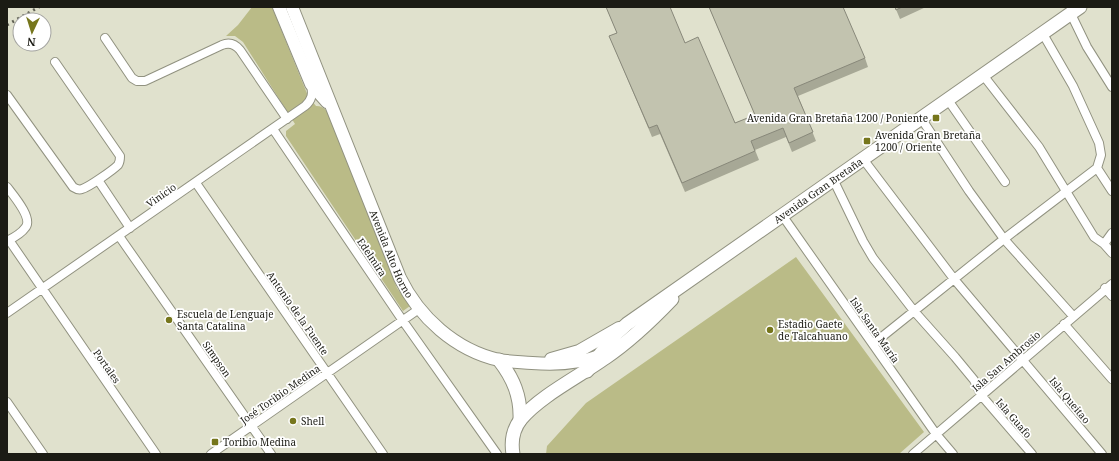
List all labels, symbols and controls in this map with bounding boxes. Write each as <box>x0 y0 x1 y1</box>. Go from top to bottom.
north arrow <box>12 12 52 52</box>
text: N <box>26 35 36 50</box>
place label: Avenida Gran Bretaña 1200 / Poniente <box>747 111 928 125</box>
marker: Avenida Gran Bretaña 1200 / Poniente <box>931 113 941 123</box>
place label: Avenida Gran Bretaña 1200 / Oriente <box>875 128 981 154</box>
marker: Avenida Gran Bretaña 1200 / Oriente <box>862 136 872 146</box>
street label: Avenida Gran Bretaña <box>771 154 866 226</box>
street label: Vinicio <box>143 180 179 210</box>
street label: Avenida Alto Horno <box>366 208 417 301</box>
street label: Edelmira <box>354 235 390 279</box>
street label: Antonio de la Fuente <box>264 268 332 358</box>
street label: Isla Santa María <box>847 294 903 366</box>
place label: Escuela de Lenguaje Santa Catalina <box>177 307 274 333</box>
marker: Escuela de Lenguaje Santa Catalina <box>164 315 174 325</box>
place label: Estadio Gaete de Talcahuano <box>778 317 848 343</box>
marker: Estadio Gaete de Talcahuano <box>765 325 775 335</box>
street label: Isla San Ambrosio <box>969 327 1043 395</box>
street label: Simpson <box>200 338 235 380</box>
street label: Portales <box>90 346 124 386</box>
street label: José Toribio Medina <box>236 361 323 428</box>
street label: Isla Queitao <box>1046 374 1094 426</box>
street label: Isla Guafo <box>993 395 1035 441</box>
place label: Shell <box>301 414 324 428</box>
marker: Shell <box>288 416 298 426</box>
place label: Toribio Medina <box>223 435 297 449</box>
marker: Toribio Medina <box>210 437 220 447</box>

